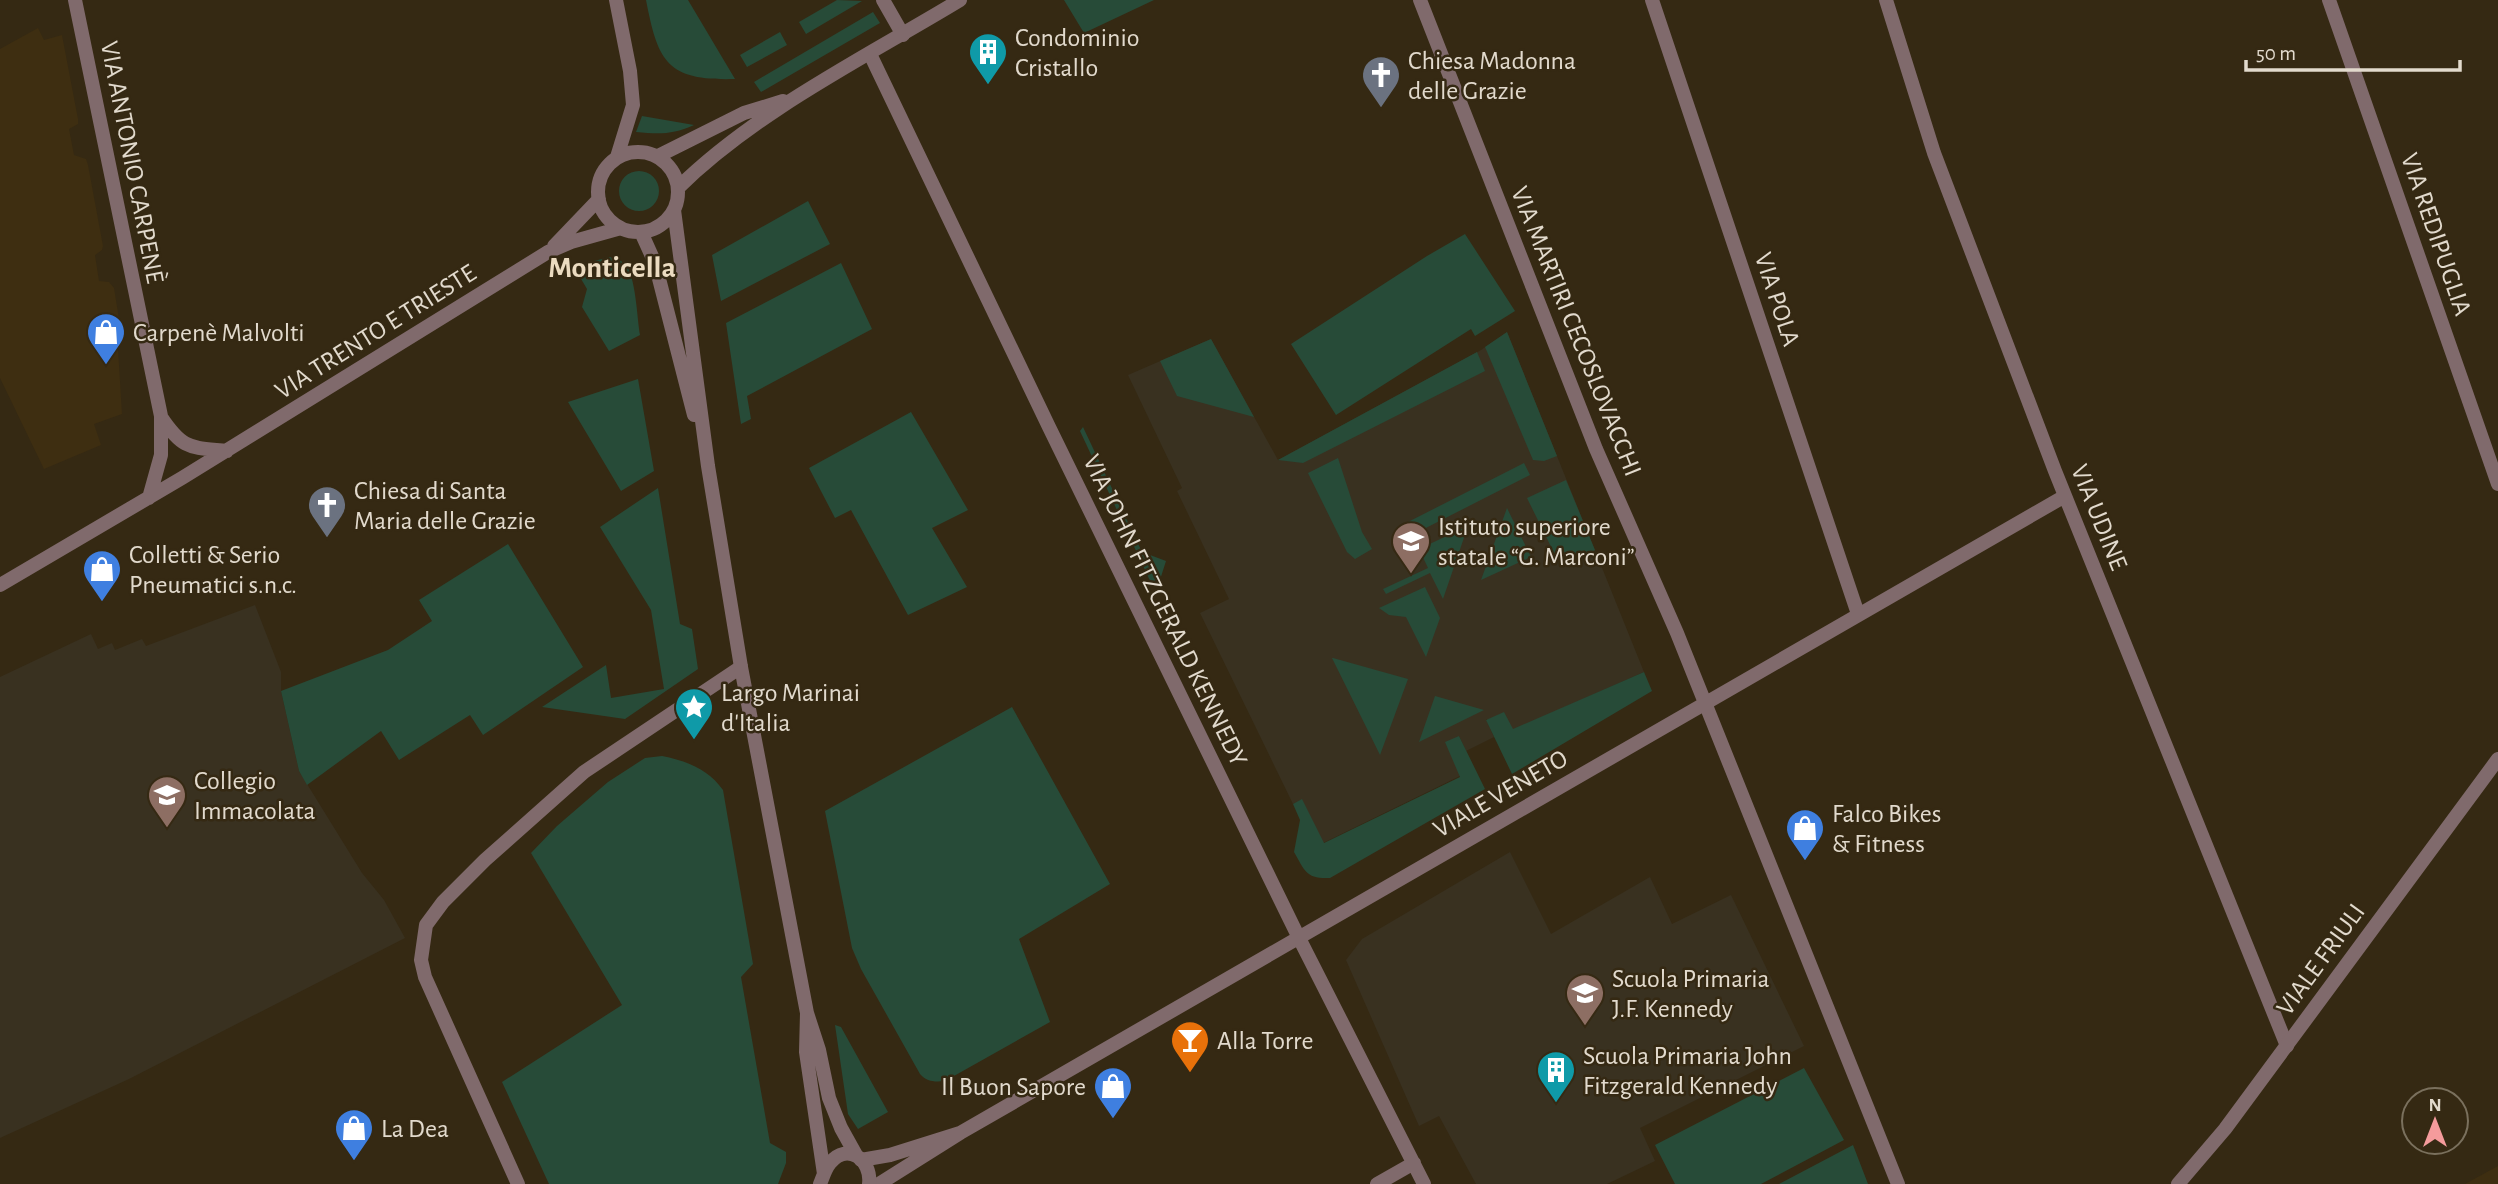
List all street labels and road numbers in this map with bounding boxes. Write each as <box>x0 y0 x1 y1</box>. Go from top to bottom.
street label: VIA ANTONIO CARPENÈ <box>96 39 170 285</box>
street label: VIA REDIPUGLIA <box>2396 150 2476 319</box>
street label: VIA MARTIRI CECOSLOVACCHI <box>1506 183 1646 480</box>
street label: VIA POLA <box>1750 249 1804 349</box>
street label: VIA TRENTO E TRIESTE <box>271 260 480 404</box>
street label: VIA JOHN FITZGERALD KENNEDY <box>1078 451 1252 771</box>
street label: VIA UDINE <box>2066 461 2132 574</box>
street label: VIALE VENETO <box>1429 745 1572 843</box>
street label: VIALE FRIULI <box>2272 899 2370 1020</box>

